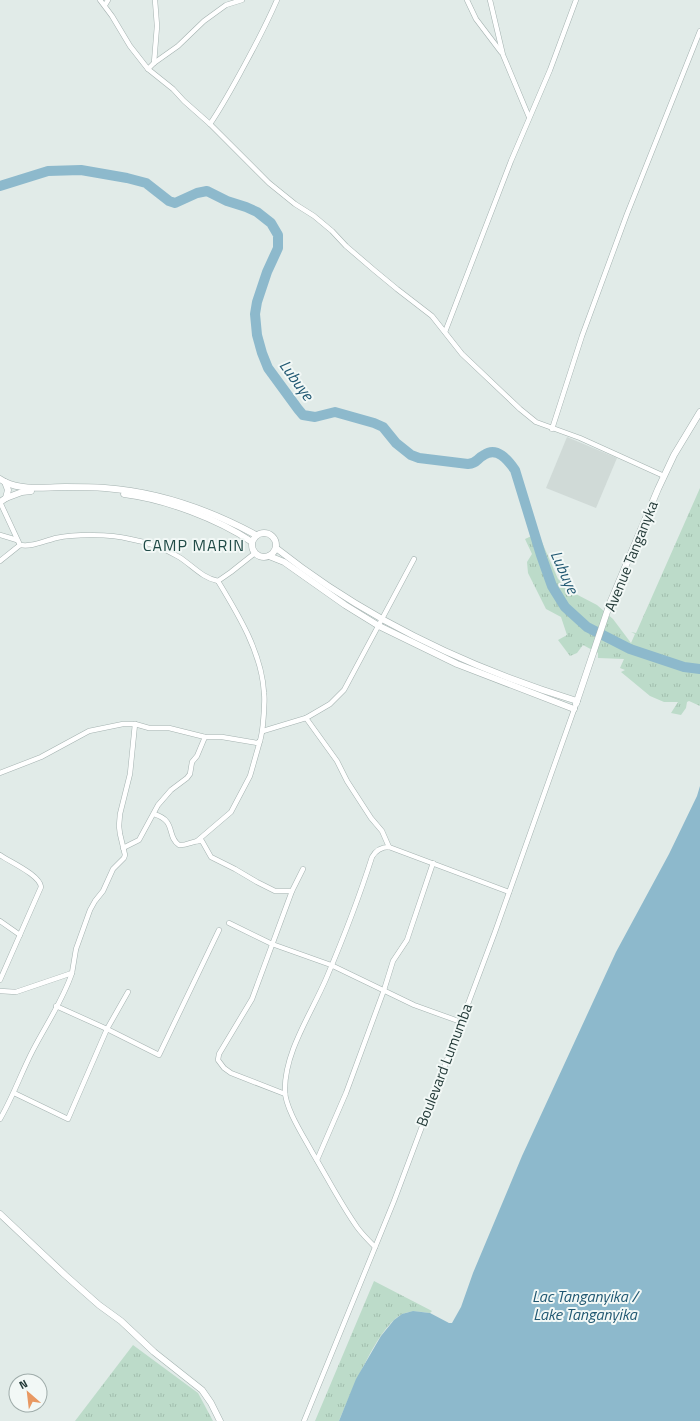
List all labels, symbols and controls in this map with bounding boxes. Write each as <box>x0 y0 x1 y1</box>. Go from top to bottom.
water label: Lubuye <box>274 355 321 407</box>
street label: Avenue Tanganyka <box>598 497 664 615</box>
district label: CAMP MARIN <box>143 533 245 557</box>
water label: Lubuye <box>545 546 586 599</box>
street label: Boulevard Lumumba <box>410 1000 478 1130</box>
water label: Lac Tanganyika / Lake Tanganyika <box>532 1284 640 1326</box>
north arrow <box>8 1373 48 1413</box>
text: N <box>16 1375 30 1393</box>

